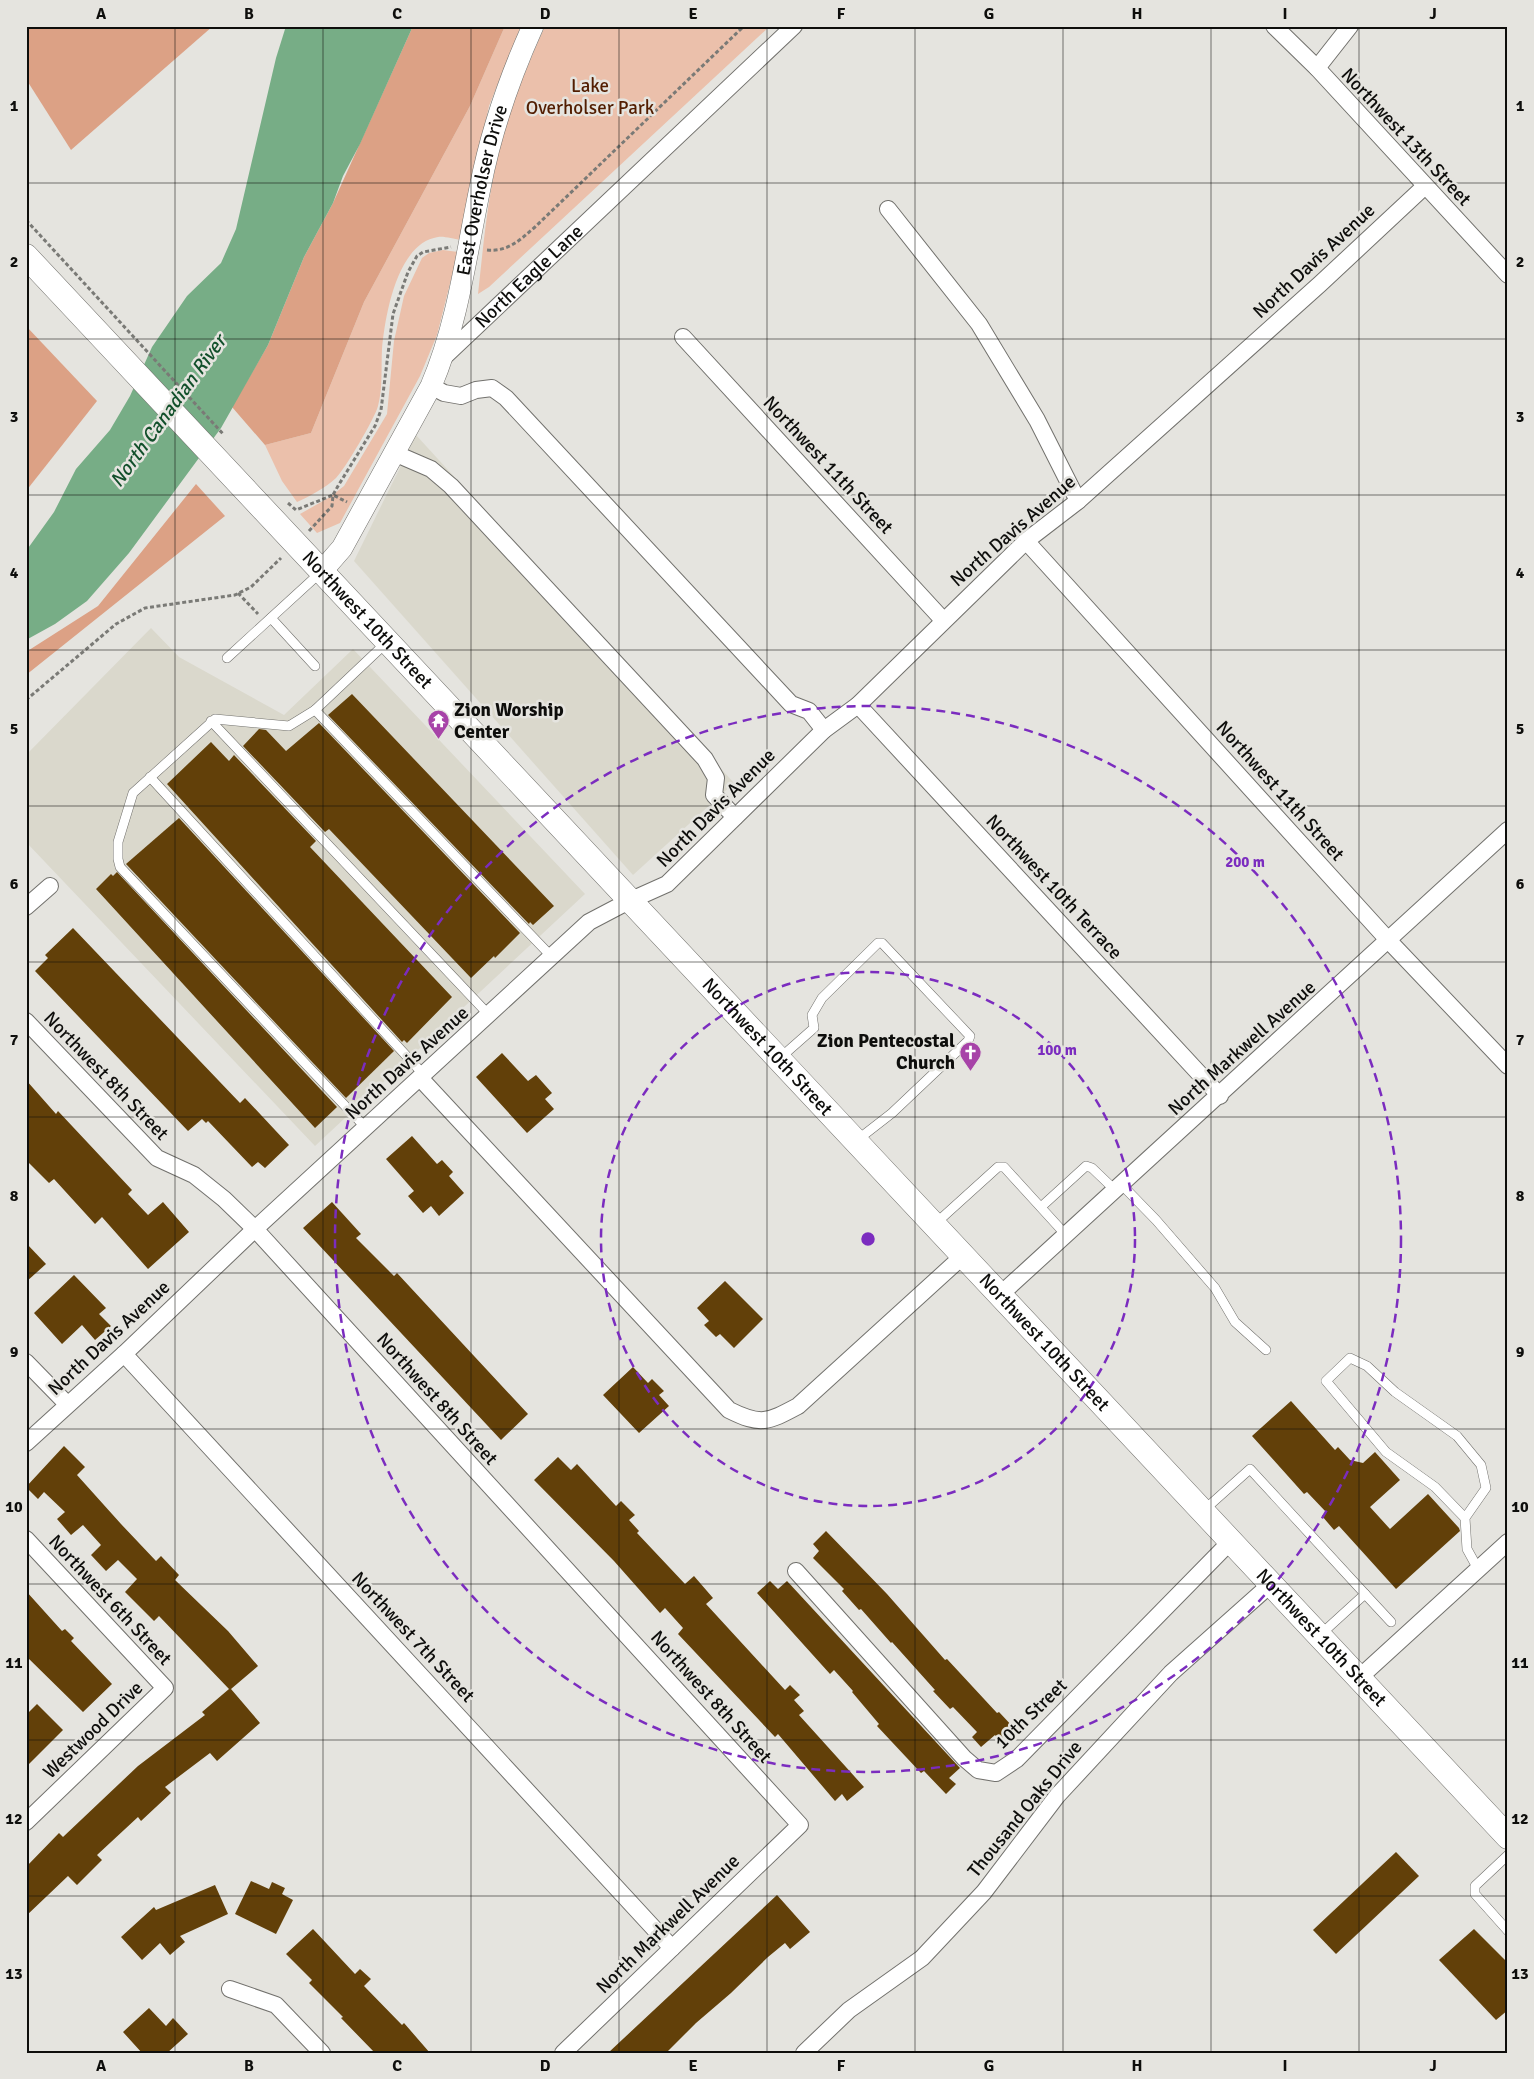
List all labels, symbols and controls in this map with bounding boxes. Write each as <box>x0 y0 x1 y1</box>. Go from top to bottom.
text: A <box>96 4 107 24</box>
text: B <box>244 4 254 24</box>
text: C <box>392 4 402 24</box>
text: D <box>540 4 551 24</box>
text: E <box>688 4 698 24</box>
text: F <box>837 4 846 24</box>
text: G <box>984 4 994 24</box>
text: H <box>1132 4 1142 24</box>
text: I <box>1282 4 1288 24</box>
text: J <box>1429 4 1437 24</box>
street label: Northwest 13th Street <box>1336 63 1476 211</box>
park label: Lake Overholser Park <box>526 74 655 120</box>
text: 1 <box>10 96 19 116</box>
text: 1 <box>1516 96 1525 116</box>
street label: East Overholser Drive <box>451 102 513 278</box>
street label: North Davis Avenue <box>1248 198 1380 324</box>
street label: North Eagle Lane <box>470 220 588 333</box>
text: 2 <box>10 252 18 272</box>
text: 2 <box>1516 252 1524 272</box>
water label: North Canadian River <box>104 328 233 492</box>
street label: Northwest 11th Street <box>758 391 898 539</box>
text: 3 <box>10 407 18 427</box>
text: 3 <box>1516 407 1524 427</box>
street label: North Davis Avenue <box>945 470 1081 592</box>
street label: Northwest 10th Street <box>297 546 438 694</box>
text: 4 <box>10 563 19 583</box>
text: 4 <box>1516 563 1525 583</box>
place label: Zion Worship Center <box>454 698 564 744</box>
temple icon: Zion Worship Center <box>426 709 450 740</box>
street label: Northwest 11th Street <box>1211 716 1349 866</box>
text: 5 <box>10 719 18 739</box>
text: 5 <box>1516 719 1524 739</box>
street label: North Davis Avenue <box>652 744 780 872</box>
street label: Northwest 10th Terrace <box>981 809 1127 965</box>
text: 200 m <box>1225 853 1265 871</box>
text: 6 <box>10 874 19 894</box>
text: 6 <box>1516 874 1525 894</box>
street label: Northwest 10th Street <box>697 973 838 1121</box>
street label: North Markwell Avenue <box>1163 975 1321 1121</box>
street label: North Davis Avenue <box>340 1001 474 1125</box>
street label: Northwest 8th Street <box>38 1007 174 1146</box>
place label: Zion Pentecostal Church <box>817 1029 955 1075</box>
text: 7 <box>10 1030 19 1050</box>
text: 7 <box>1516 1030 1525 1050</box>
church icon: Zion Pentecostal Church <box>959 1040 983 1071</box>
text: 100 m <box>1037 1041 1077 1059</box>
text: 8 <box>10 1186 19 1206</box>
text: 8 <box>1516 1186 1525 1206</box>
centre of rings <box>859 1230 877 1248</box>
street label: Northwest 10th Street <box>974 1268 1115 1417</box>
street label: North Davis Avenue <box>43 1275 175 1401</box>
street label: Northwest 8th Street <box>371 1328 503 1470</box>
text: 9 <box>10 1342 19 1362</box>
text: 9 <box>1516 1342 1525 1362</box>
text: 10 <box>5 1497 23 1517</box>
text: 10 <box>1511 1497 1529 1517</box>
street label: Northwest 6th Street <box>43 1530 177 1671</box>
street label: Northwest 10th Street <box>1251 1564 1392 1712</box>
street label: Northwest 7th Street <box>346 1567 480 1708</box>
street label: Northwest 8th Street <box>645 1626 777 1768</box>
text: 11 <box>5 1653 23 1673</box>
text: 11 <box>1511 1653 1529 1673</box>
street label: 10th Street <box>990 1673 1072 1754</box>
street label: Westwood Drive <box>38 1676 148 1784</box>
street label: Thousand Oaks Drive <box>963 1736 1087 1882</box>
text: 12 <box>5 1809 23 1829</box>
text: 12 <box>1511 1809 1529 1829</box>
street label: North Markwell Avenue <box>591 1849 745 1999</box>
text: 13 <box>5 1964 23 1984</box>
text: 13 <box>1511 1964 1529 1984</box>
text: A <box>96 2056 107 2076</box>
text: B <box>244 2056 254 2076</box>
text: C <box>392 2056 402 2076</box>
text: D <box>540 2056 551 2076</box>
text: E <box>688 2056 698 2076</box>
text: F <box>837 2056 846 2076</box>
text: G <box>984 2056 994 2076</box>
text: H <box>1132 2056 1142 2076</box>
text: I <box>1282 2056 1288 2076</box>
text: J <box>1429 2056 1437 2076</box>

